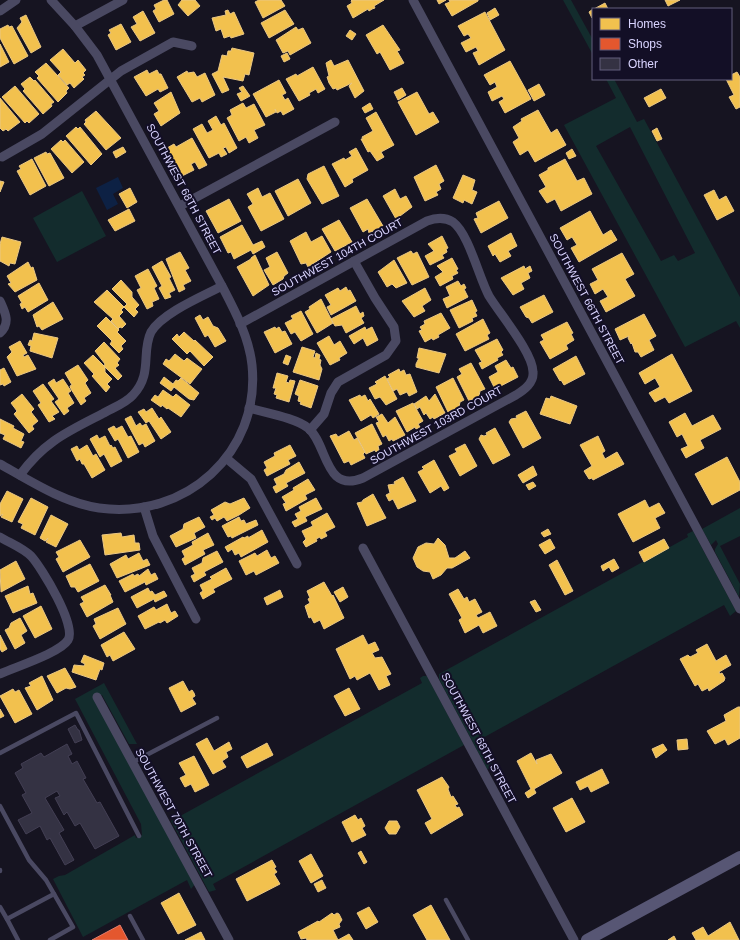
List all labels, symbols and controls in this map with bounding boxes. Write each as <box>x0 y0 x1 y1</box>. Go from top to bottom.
legend <box>592 8 732 80</box>
text: Homes <box>628 17 666 31</box>
text: Shops <box>628 37 662 51</box>
text: Other <box>628 57 658 71</box>
street label: SOUTHWEST 68TH STREET <box>144 122 224 257</box>
street label: SOUTHWEST 104TH COURT <box>269 216 405 298</box>
street label: SOUTHWEST 66TH STREET <box>547 232 627 367</box>
street label: SOUTHWEST 103RD COURT <box>368 383 504 466</box>
street label: SOUTHWEST 68TH STREET <box>439 671 519 806</box>
street label: SOUTHWEST 70TH STREET <box>133 746 215 880</box>

